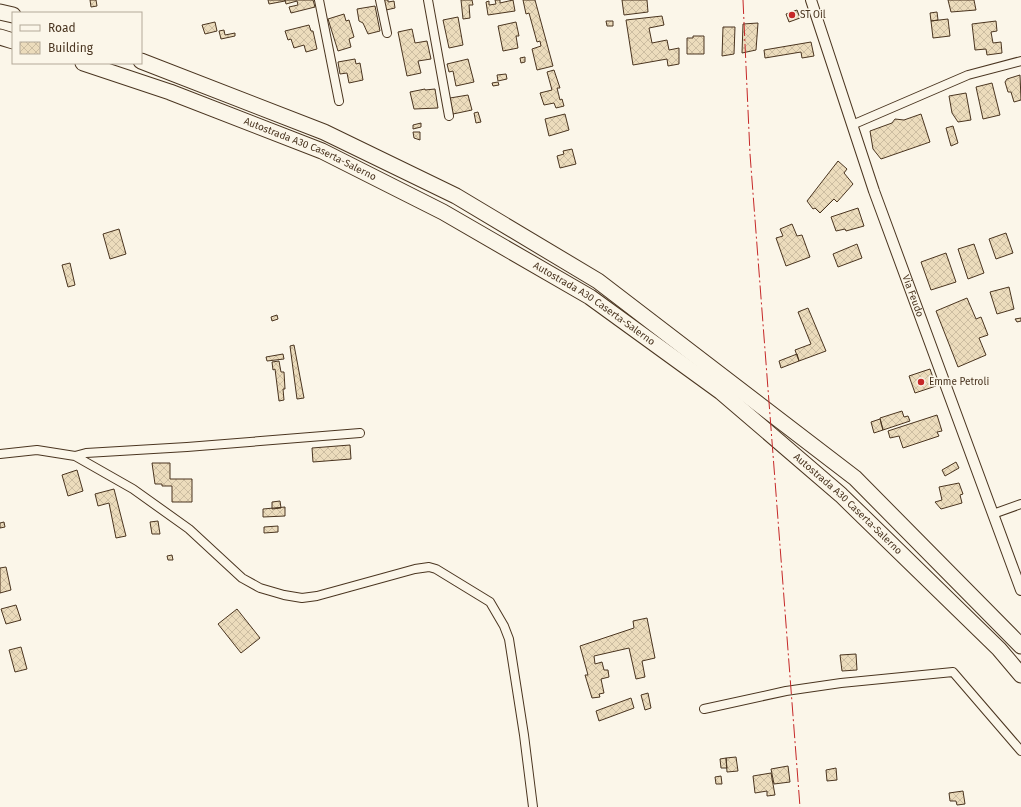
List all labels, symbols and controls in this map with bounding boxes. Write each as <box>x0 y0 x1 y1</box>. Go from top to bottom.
place label: ST Oil <box>800 9 826 21</box>
marker: ST Oil <box>787 10 797 20</box>
legend <box>12 12 142 64</box>
text: Road <box>48 21 76 35</box>
text: Building <box>48 41 94 55</box>
street label: Autostrada A30 Caserta-Salerno <box>242 115 378 183</box>
street label: Autostrada A30 Caserta-Salerno <box>531 259 657 348</box>
street label: Via Feudo <box>899 273 926 319</box>
place label: Emme Petroli <box>929 376 989 388</box>
marker: Emme Petroli <box>916 377 926 387</box>
street label: Autostrada A30 Caserta-Salerno <box>791 451 904 557</box>

